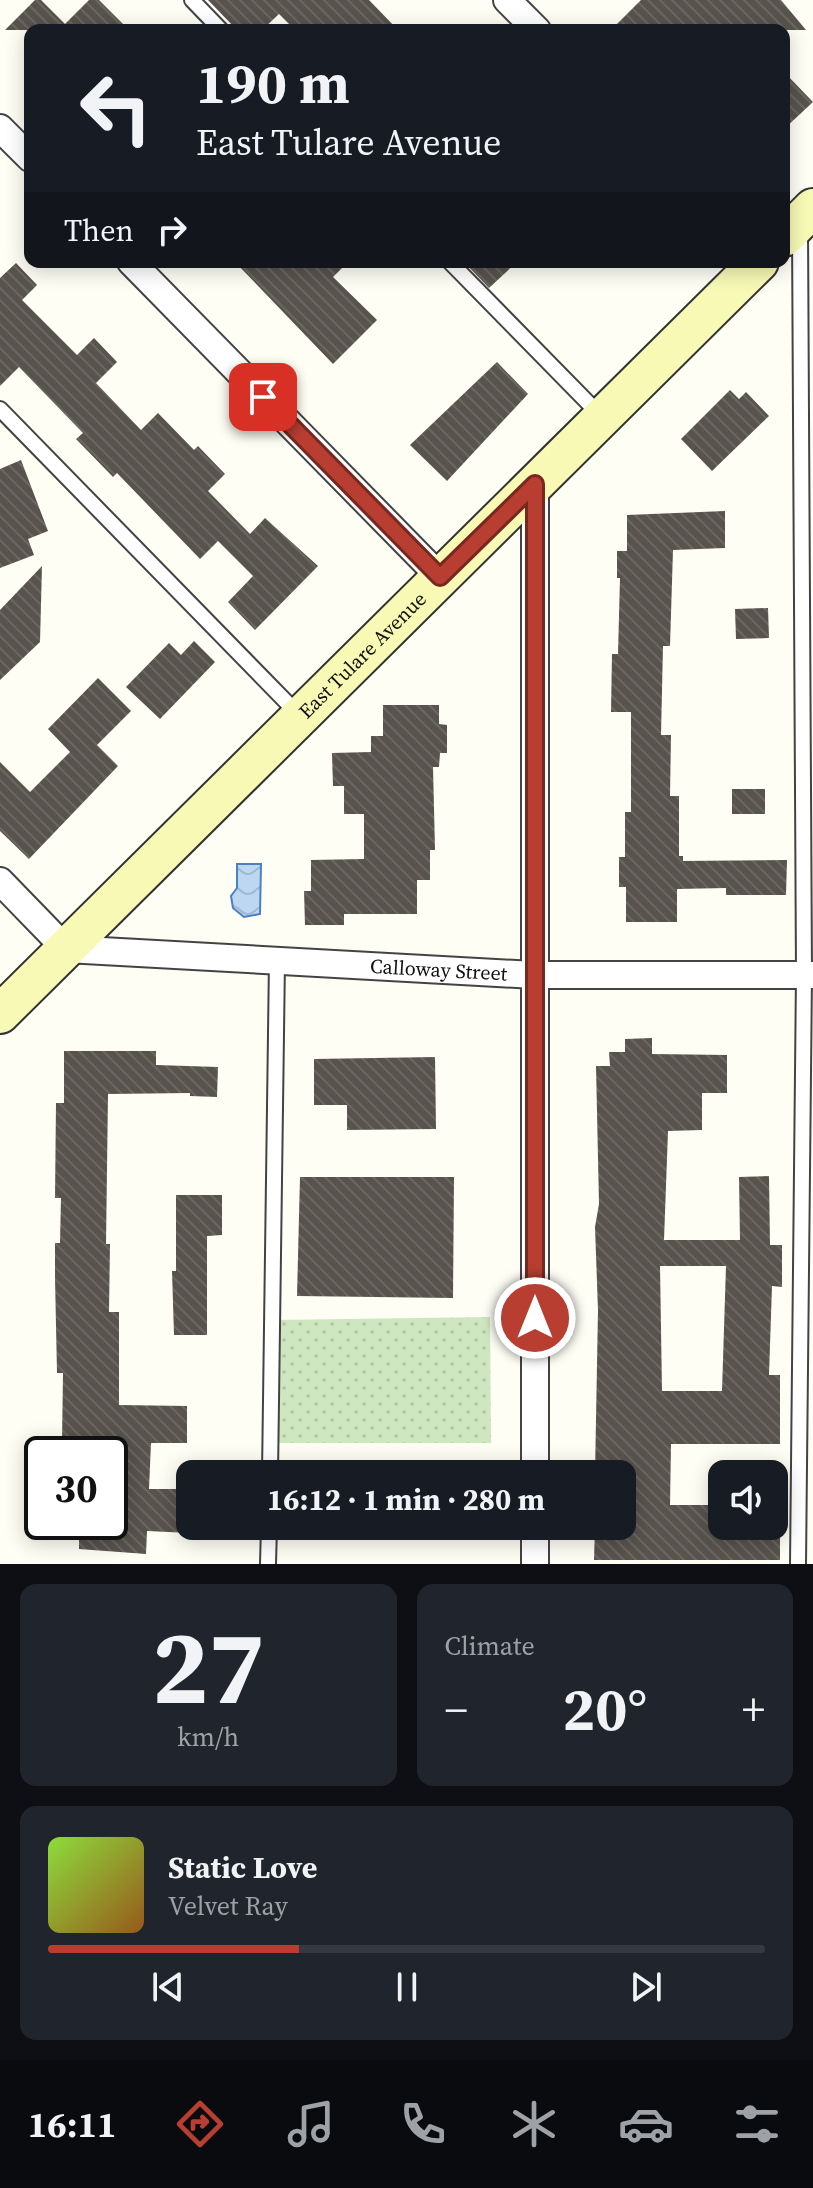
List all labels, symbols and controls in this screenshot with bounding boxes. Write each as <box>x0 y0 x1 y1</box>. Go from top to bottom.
text: 190 m <box>196 45 350 122</box>
icon: left <box>64 56 168 160</box>
text: East Tulare Avenue <box>196 118 501 167</box>
icon: right <box>150 208 194 252</box>
text: Then <box>64 210 134 251</box>
pin <box>229 363 297 431</box>
icon: arrive <box>241 375 285 419</box>
street label: East Tulare Avenue <box>292 585 432 725</box>
street label: Calloway Street <box>369 952 508 988</box>
position arrow <box>493 1276 577 1360</box>
speed limit sign: 30 <box>24 1436 128 1540</box>
map controls <box>708 1460 788 1540</box>
button: sound <box>708 1460 788 1540</box>
text: 16:12 · 1 min · 280 m <box>267 1479 545 1520</box>
text: 27 <box>152 1595 265 1738</box>
text: Climate <box>445 1628 535 1664</box>
text: 20° <box>562 1668 647 1750</box>
text: − <box>445 1679 468 1740</box>
text: + <box>742 1679 765 1740</box>
text: km/h <box>177 1719 239 1755</box>
text: Static Love <box>168 1847 317 1888</box>
text: Velvet Ray <box>168 1888 288 1924</box>
icon: previous <box>146 1965 190 2009</box>
icon: pause <box>385 1965 429 2009</box>
icon: next <box>624 1965 668 2009</box>
icon: directions <box>172 2096 228 2152</box>
icon: music <box>283 2096 339 2152</box>
icon: phone <box>395 2096 451 2152</box>
icon: climate <box>506 2096 562 2152</box>
icon: car <box>618 2096 674 2152</box>
icon: filters <box>729 2096 785 2152</box>
text: 16:11 <box>28 2100 117 2149</box>

